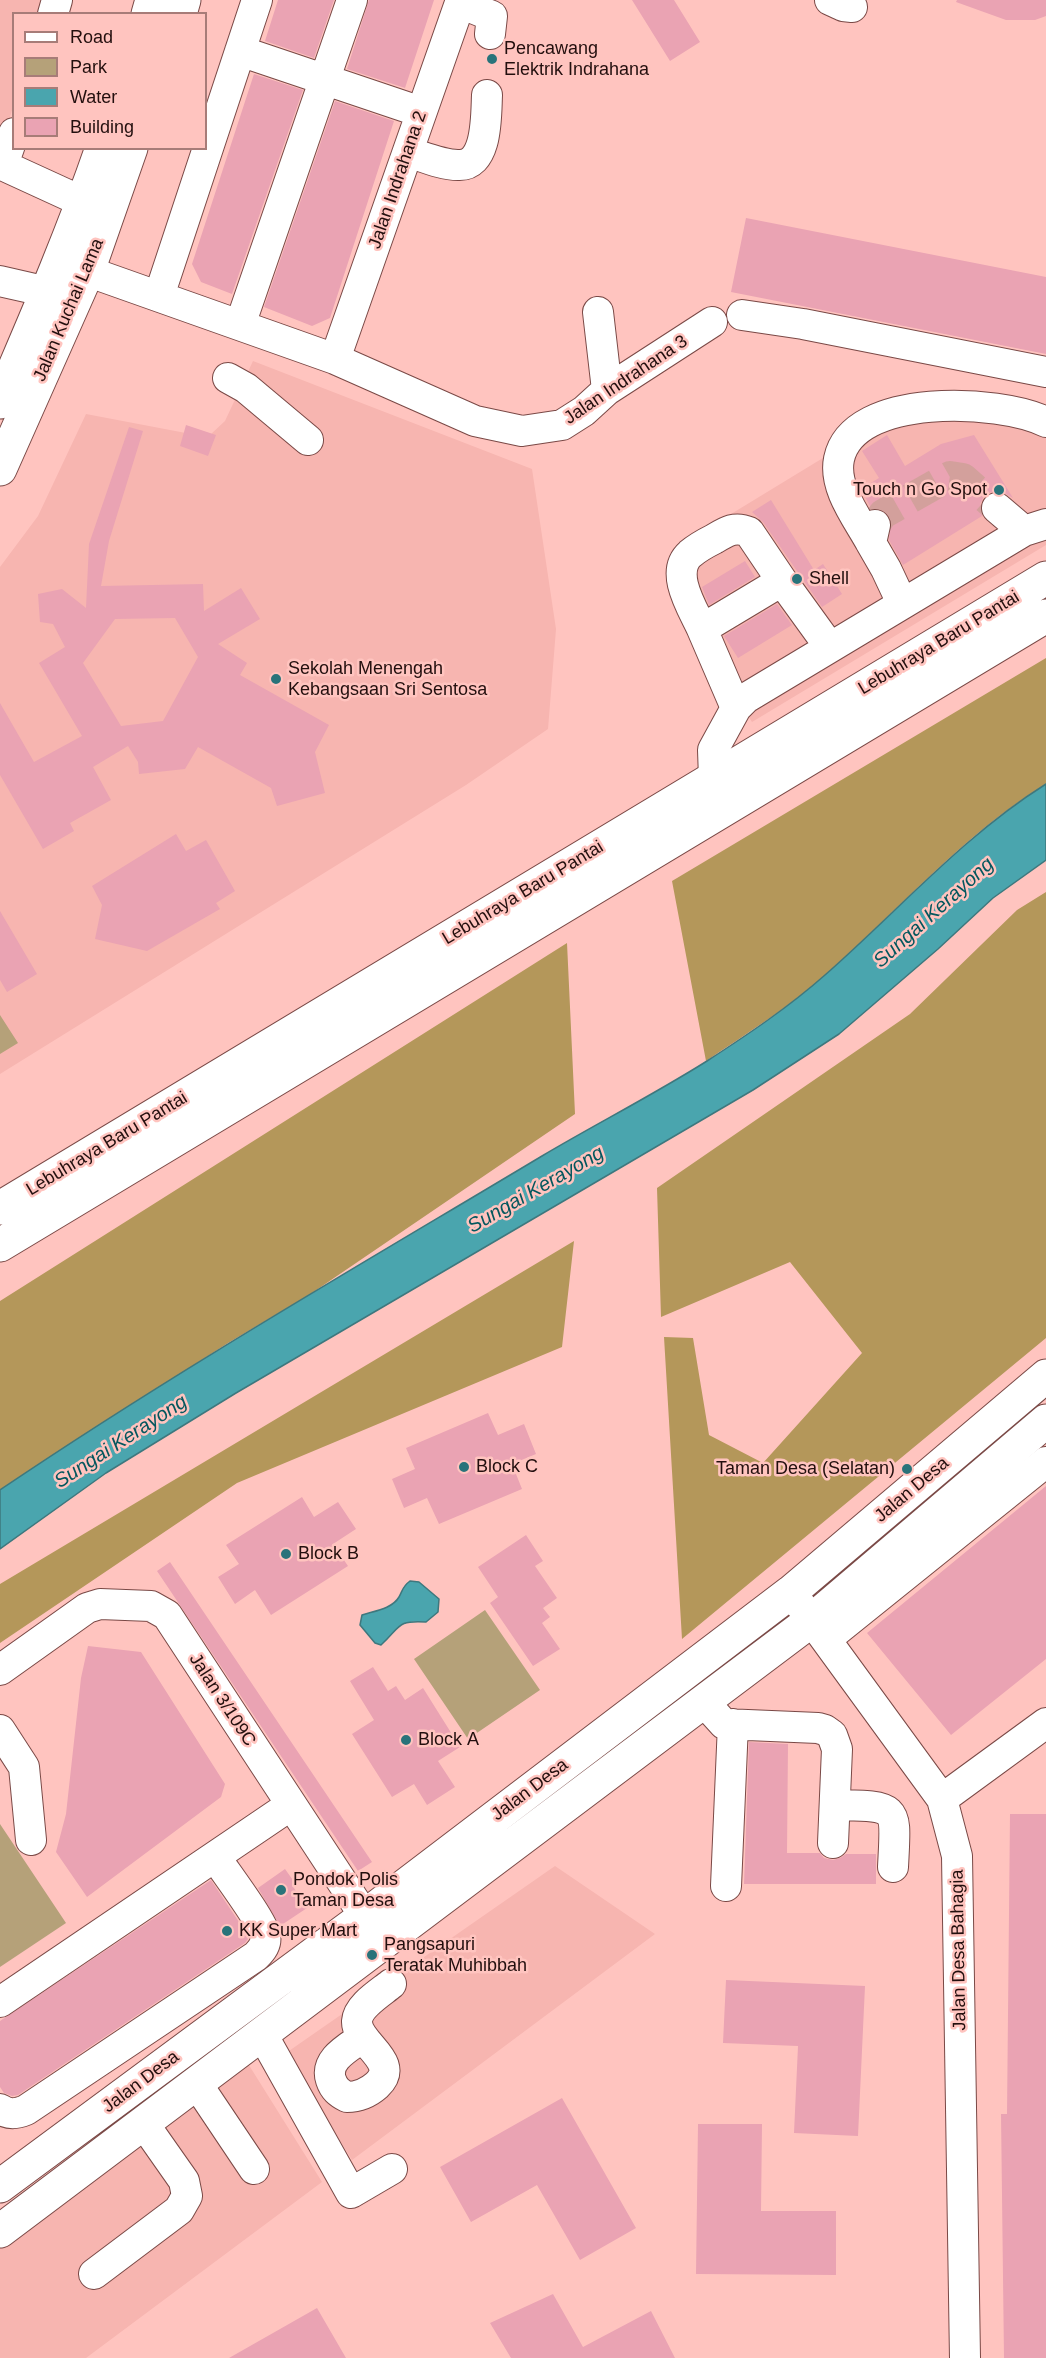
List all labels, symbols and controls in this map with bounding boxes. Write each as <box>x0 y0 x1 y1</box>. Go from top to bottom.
legend <box>12 12 207 150</box>
text: Road <box>70 27 113 47</box>
place label: Pencawang Elektrik Indrahana <box>504 38 649 80</box>
marker: Pencawang Elektrik Indrahana <box>485 52 499 66</box>
text: Park <box>70 57 107 77</box>
text: Water <box>70 87 117 107</box>
street label: Jalan Indrahana 2 <box>364 108 432 252</box>
text: Building <box>70 117 134 137</box>
street label: Jalan Kuchai Lama <box>29 235 109 385</box>
street label: Jalan Indrahana 3 <box>560 331 692 429</box>
place label: Touch n Go Spot <box>853 479 987 501</box>
marker: Touch n Go Spot <box>992 483 1006 497</box>
place label: Shell <box>809 568 849 590</box>
marker: Shell <box>790 572 804 586</box>
street label: Lebuhraya Baru Pantai <box>855 586 1023 700</box>
place label: Sekolah Menengah Kebangsaan Sri Sentosa <box>288 658 487 700</box>
marker: Sekolah Menengah Kebangsaan Sri Sentosa <box>269 672 283 686</box>
street label: Lebuhraya Baru Pantai <box>439 836 607 950</box>
water label: Sungai Kerayong <box>869 853 999 973</box>
street label: Lebuhraya Baru Pantai <box>23 1087 191 1201</box>
water label: Sungai Kerayong <box>464 1141 608 1239</box>
water label: Sungai Kerayong <box>50 1390 192 1494</box>
street label: Jalan Desa <box>871 1453 953 1527</box>
place label: Block C <box>476 1456 538 1478</box>
place label: Taman Desa (Selatan) <box>716 1458 895 1480</box>
marker: Block C <box>457 1460 471 1474</box>
marker: Taman Desa (Selatan) <box>900 1462 914 1476</box>
place label: Block B <box>298 1543 359 1565</box>
marker: Block B <box>279 1547 293 1561</box>
street label: Jalan 3/109C <box>184 1650 260 1750</box>
place label: Block A <box>418 1729 479 1751</box>
marker: Block A <box>399 1733 413 1747</box>
street label: Jalan Desa <box>488 1754 572 1826</box>
place label: Pondok Polis Taman Desa <box>293 1869 398 1912</box>
street label: Jalan Desa Bahagia <box>947 1869 971 2031</box>
marker: Pondok Polis Taman Desa <box>274 1883 288 1897</box>
place label: KK Super Mart <box>239 1920 357 1942</box>
marker: KK Super Mart <box>220 1924 234 1938</box>
place label: Pangsapuri Teratak Muhibbah <box>384 1934 527 1976</box>
marker: Pangsapuri Teratak Muhibbah <box>365 1948 379 1962</box>
street label: Jalan Desa <box>99 2046 183 2118</box>

